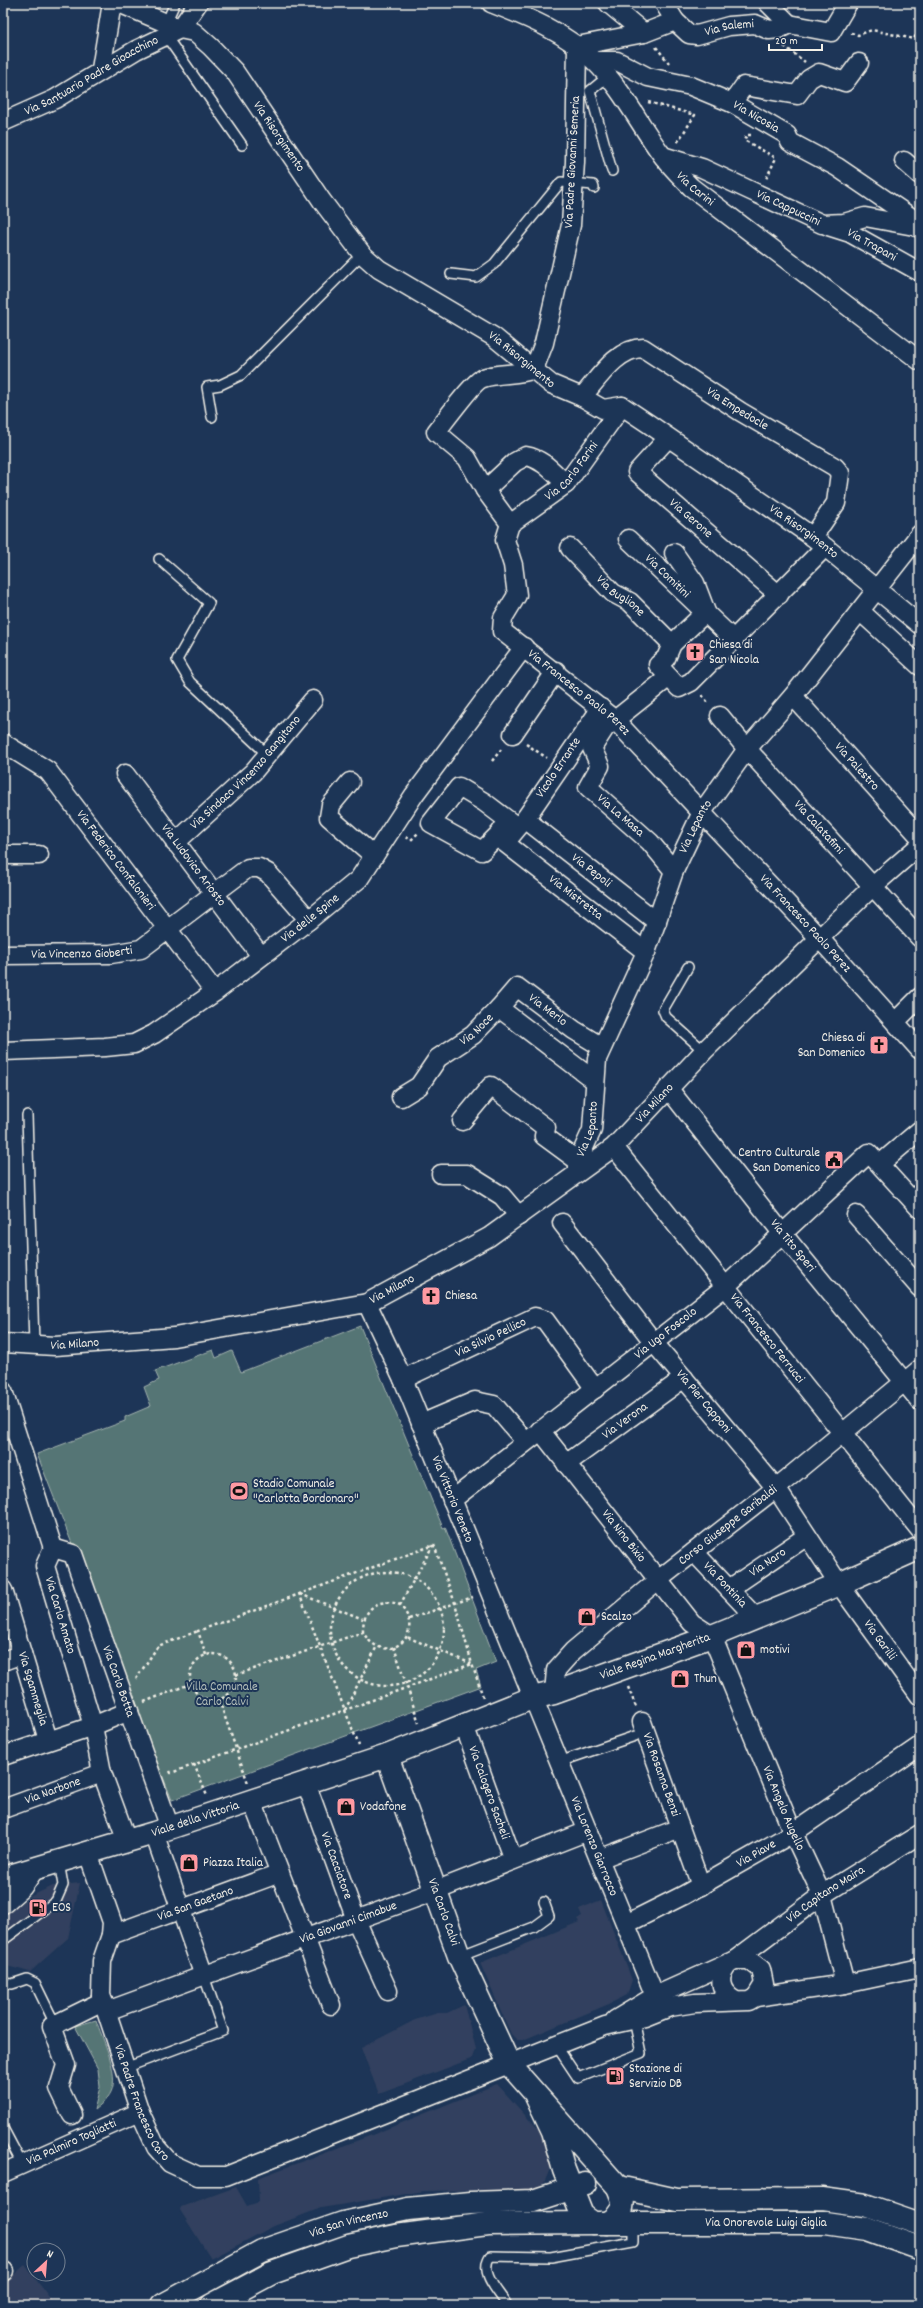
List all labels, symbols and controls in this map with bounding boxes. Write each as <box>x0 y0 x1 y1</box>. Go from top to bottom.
street label: Via Salemi <box>703 15 755 42</box>
scale bar <box>769 26 822 52</box>
street label: Via Santuario Padre Gioacchino <box>21 31 162 121</box>
text: 20 m <box>775 33 798 50</box>
street label: Via Padre Giovanni Semeria <box>560 95 586 229</box>
street label: Via Nicosia <box>729 96 784 139</box>
street label: Via Risorgimento <box>248 97 310 176</box>
street label: Via Carini <box>671 167 719 211</box>
street label: Via Cappuccini <box>753 185 824 232</box>
street label: Via Trapani <box>843 224 901 267</box>
street label: Via Risorgimento <box>485 326 559 393</box>
street label: Via Empedocle <box>702 382 772 436</box>
street label: Via Carlo Farini <box>541 437 604 506</box>
street label: Via Gerone <box>665 494 717 543</box>
street label: Via Risorgimento <box>765 500 843 564</box>
street label: Via Comitini <box>640 550 695 603</box>
street label: Via Buglione <box>591 571 649 621</box>
place label: Chiesa di San Nicola <box>709 636 760 670</box>
church icon: Chiesa di San Nicola <box>684 641 706 663</box>
street label: Via Francesco Paolo Perez <box>523 645 635 740</box>
street label: Via Sindaco Vincenzo Gangitano <box>186 711 306 834</box>
street label: Vicolo Errante <box>532 734 587 802</box>
street label: Via Palestro <box>830 738 884 795</box>
street label: Via La Masa <box>592 790 649 843</box>
street label: Via Lepanto <box>674 796 717 856</box>
street label: Via Calatafimi <box>789 796 849 859</box>
street label: Via Federico Confalonieri <box>71 806 160 915</box>
street label: Via Ludovico Ariosto <box>156 820 230 911</box>
street label: Via Pepoli <box>567 849 616 893</box>
street label: Via Mistretta <box>544 870 608 925</box>
street label: Via Francesco Paolo Perez <box>755 870 856 977</box>
street label: Via delle Spine <box>277 889 344 948</box>
street label: Via Vincenzo Gioberti <box>31 941 135 964</box>
street label: Via Merlo <box>524 989 571 1031</box>
street label: Via Noce <box>456 1009 499 1051</box>
place label: Chiesa di San Domenico <box>798 1029 866 1063</box>
church icon: Chiesa di San Domenico <box>868 1034 890 1056</box>
street label: Via Milano <box>631 1079 679 1128</box>
street label: Via Lepanto <box>571 1100 604 1160</box>
place label: Centro Culturale San Domenico <box>738 1144 820 1178</box>
public building icon: Centro Culturale San Domenico <box>823 1149 845 1171</box>
street label: Via Tito Speri <box>765 1215 820 1277</box>
street label: Via Milano <box>366 1269 418 1309</box>
church icon: Chiesa <box>420 1285 442 1307</box>
place label: Chiesa <box>445 1287 478 1306</box>
street label: Via Francesco Ferrucci <box>725 1289 809 1388</box>
street label: Via Ugo Foscolo <box>630 1302 701 1364</box>
street label: Via Silvio Pellico <box>452 1313 530 1363</box>
street label: Via Milano <box>50 1333 100 1356</box>
street label: Via Pier Capponi <box>671 1366 736 1438</box>
street label: Via Verona <box>598 1397 653 1444</box>
street label: Via Vittorio Veneto <box>426 1453 478 1546</box>
place label: Stadio Comunale "Carlotta Bordonaro" <box>253 1475 359 1509</box>
sports icon: Stadio Comunale "Carlotta Bordonaro" <box>228 1480 250 1502</box>
street label: Corso Giuseppe Garibaldi <box>674 1480 782 1570</box>
street label: Via Nino Bixio <box>597 1505 651 1567</box>
street label: Via Naro <box>746 1543 790 1582</box>
street label: Via Pontinia <box>698 1557 752 1613</box>
street label: Via Carlo Amato <box>39 1574 80 1656</box>
shop icon: Scalzo <box>576 1606 598 1628</box>
place label: Scalzo <box>601 1608 632 1627</box>
street label: Via Garilli <box>858 1616 901 1665</box>
street label: Viale Regina Margherita <box>597 1628 714 1685</box>
shop icon: motivi <box>735 1639 757 1661</box>
place label: motivi <box>760 1641 790 1660</box>
street label: Via Carlo Botta <box>97 1643 140 1721</box>
street label: Via Sgammeglia <box>13 1649 53 1729</box>
shop icon: Thun <box>669 1668 691 1690</box>
place label: Thun <box>694 1670 717 1689</box>
park label: Villa Comunale Carlo Calvi <box>186 1678 258 1712</box>
street label: Via Rosanna Benzi <box>637 1730 685 1820</box>
street label: Via Calogero Sacheli <box>463 1743 515 1843</box>
street label: Via Angelo Augello <box>757 1763 810 1854</box>
street label: Via Narbone <box>22 1772 84 1810</box>
street label: Via Lorenzo Giarrocco <box>565 1794 623 1899</box>
street label: Viale della Vittoria <box>149 1796 242 1843</box>
shop icon: Vodafone <box>335 1796 357 1818</box>
place label: Vodafone <box>360 1798 407 1817</box>
street label: Via Cacciatore <box>315 1829 357 1902</box>
street label: Via Piave <box>733 1835 780 1873</box>
shop icon: Piazza Italia <box>178 1852 200 1874</box>
place label: Piazza Italia <box>203 1854 264 1873</box>
street label: Via Capitano Maira <box>782 1860 869 1928</box>
street label: Via Carlo Calvi <box>422 1876 464 1949</box>
street label: Via San Gaetano <box>155 1881 236 1927</box>
street label: Via Giovanni Cimabue <box>297 1896 400 1949</box>
fuel station icon: EOS <box>27 1897 49 1919</box>
place label: EOS <box>52 1899 71 1918</box>
street label: Via Padre Francesco Caro <box>109 2042 174 2166</box>
place label: Stazione di Servizio DB <box>629 2060 683 2094</box>
fuel station icon: Stazione di Servizio DB <box>604 2065 626 2087</box>
street label: Via Palmiro Togliatti <box>23 2114 120 2171</box>
street label: Via San Vincenzo <box>307 2204 390 2243</box>
street label: Via Onorevole Luigi Giglia <box>705 2214 828 2233</box>
north arrow <box>26 2242 66 2282</box>
text: N <box>44 2246 56 2263</box>

